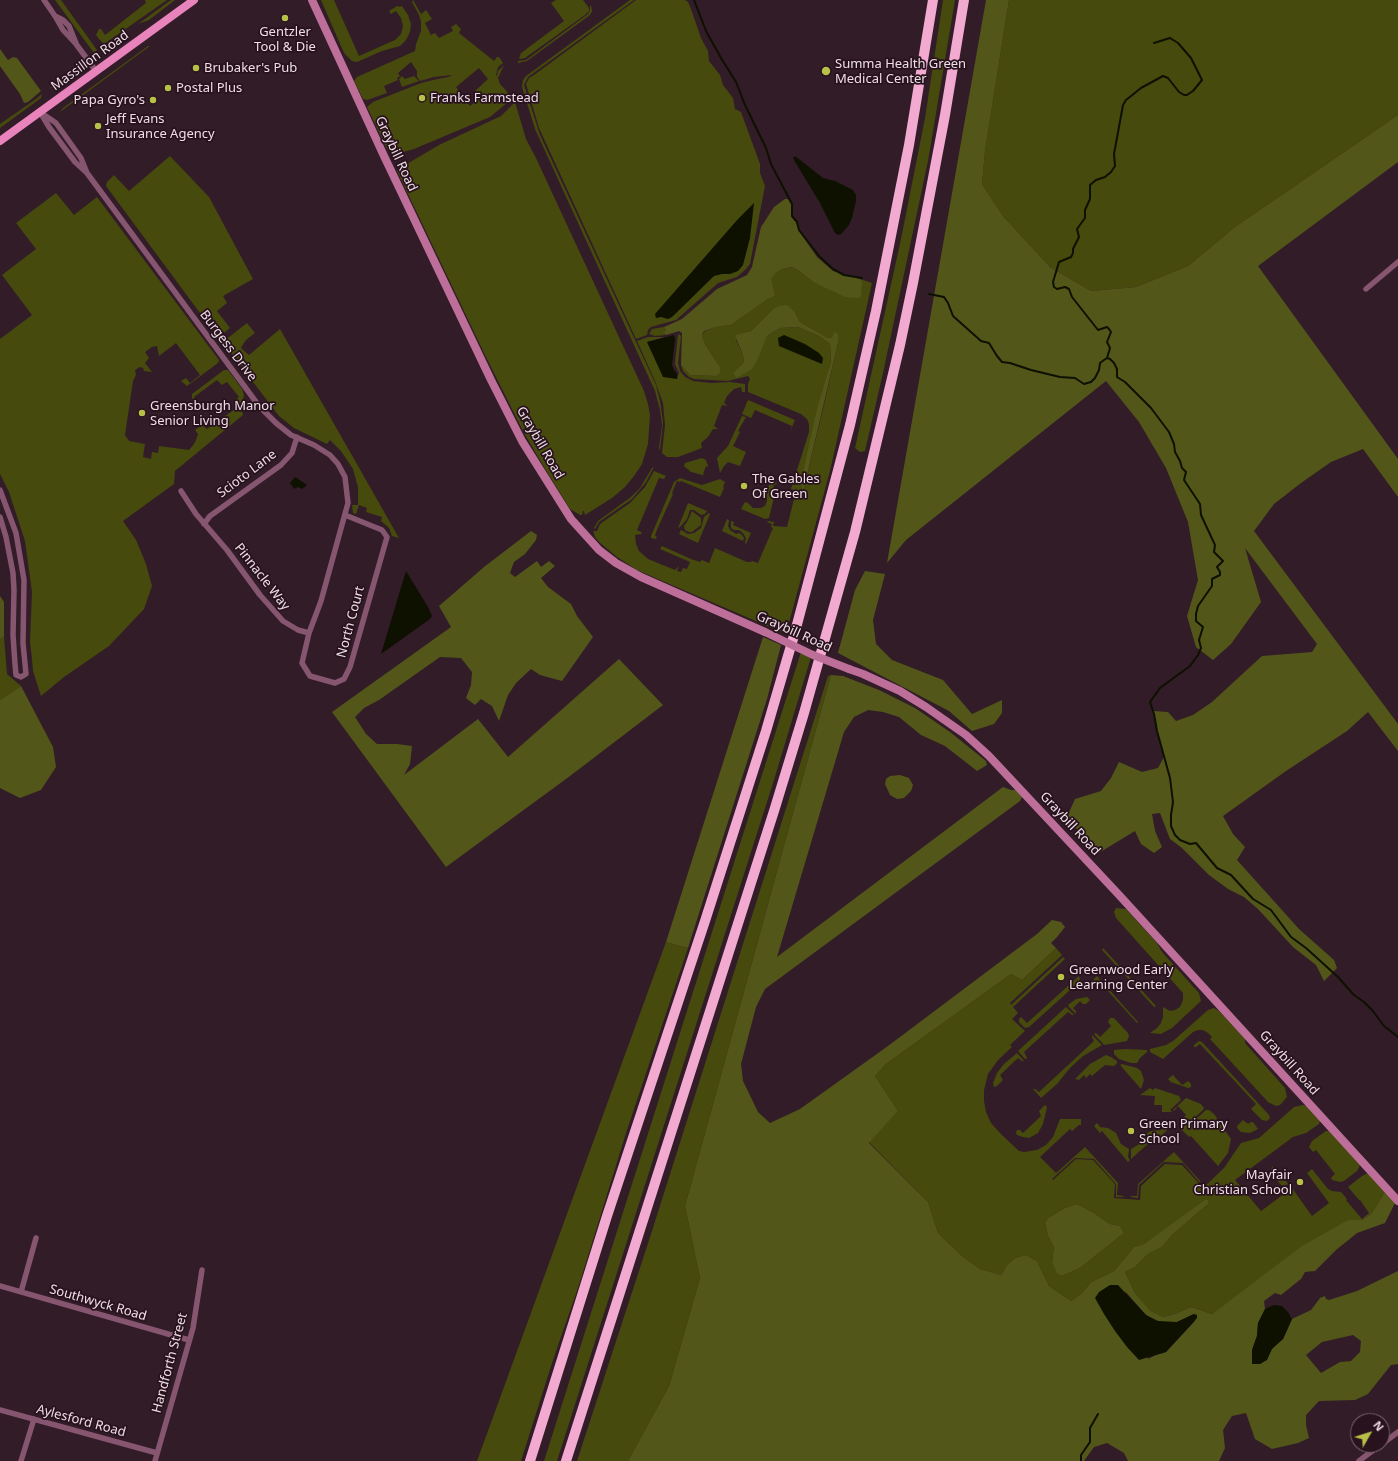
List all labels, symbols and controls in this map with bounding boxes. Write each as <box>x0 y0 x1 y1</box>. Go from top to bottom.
marker: Gentzler Tool & Die <box>280 13 290 23</box>
place label: Gentzler Tool & Die <box>254 24 316 55</box>
street label: Massillon Road <box>48 28 132 94</box>
place label: Summa Health Green Medical Center <box>835 56 966 87</box>
place label: Brubaker's Pub <box>204 60 297 76</box>
marker: Brubaker's Pub <box>191 63 201 73</box>
marker: Summa Health Green Medical Center <box>820 65 832 77</box>
place label: Postal Plus <box>176 80 242 96</box>
marker: Postal Plus <box>163 83 173 93</box>
place label: Franks Farmstead <box>430 90 539 106</box>
place label: Papa Gyro's <box>73 92 145 108</box>
marker: Franks Farmstead <box>417 93 427 103</box>
marker: Papa Gyro's <box>148 95 158 105</box>
place label: Jeff Evans Insurance Agency <box>106 111 215 142</box>
street label: Graybill Road <box>372 114 420 194</box>
marker: Jeff Evans Insurance Agency <box>93 121 103 131</box>
street label: Burgess Drive <box>196 307 260 385</box>
place label: Greensburgh Manor Senior Living <box>150 398 275 429</box>
street label: Graybill Road <box>513 404 567 482</box>
marker: Greensburgh Manor Senior Living <box>137 408 147 418</box>
street label: Scioto Lane <box>214 447 280 501</box>
place label: The Gables Of Green <box>752 471 820 502</box>
marker: The Gables Of Green <box>739 481 749 491</box>
street label: Pinnacle Way <box>231 540 293 614</box>
street label: North Court <box>334 585 368 659</box>
street label: Graybill Road <box>754 608 834 656</box>
street label: Graybill Road <box>1037 789 1103 859</box>
place label: Greenwood Early Learning Center <box>1069 962 1173 993</box>
marker: Greenwood Early Learning Center <box>1056 972 1066 982</box>
street label: Graybill Road <box>1256 1028 1322 1098</box>
place label: Green Primary School <box>1139 1116 1228 1147</box>
marker: Green Primary School <box>1126 1126 1136 1136</box>
place label: Mayfair Christian School <box>1194 1167 1292 1198</box>
marker: Mayfair Christian School <box>1295 1177 1305 1187</box>
street label: Southwyck Road <box>48 1282 148 1324</box>
street label: Handforth Street <box>149 1311 191 1415</box>
street label: Aylesford Road <box>35 1402 127 1440</box>
north arrow <box>1350 1413 1390 1453</box>
text: N <box>1370 1418 1388 1434</box>

